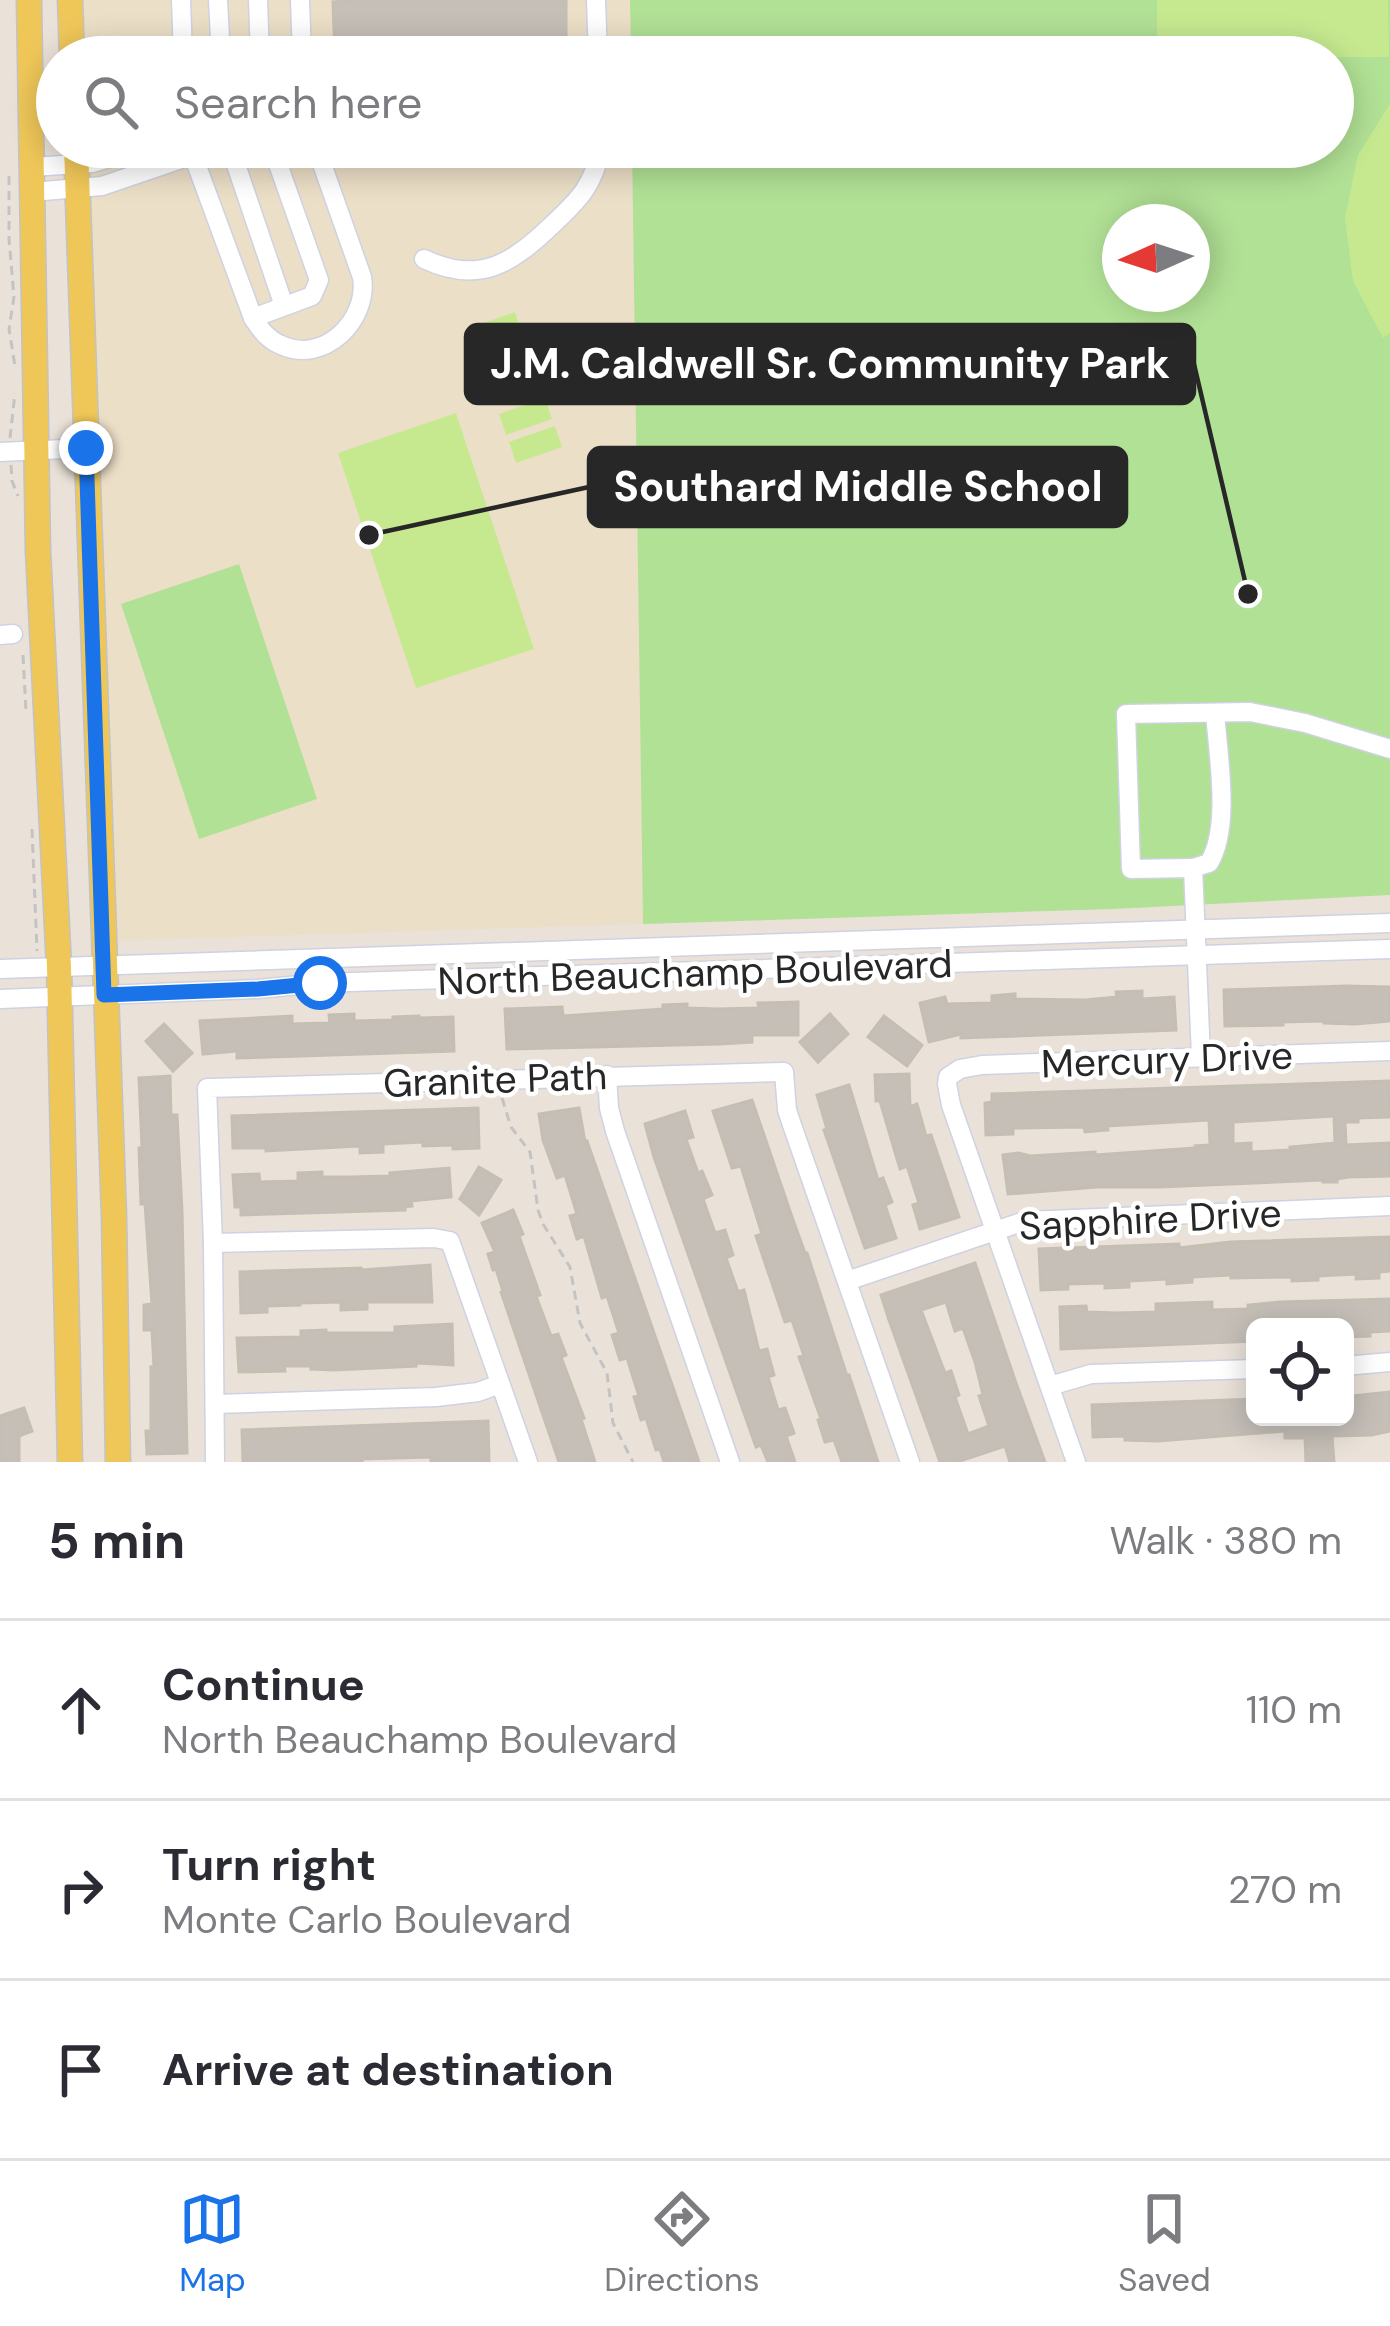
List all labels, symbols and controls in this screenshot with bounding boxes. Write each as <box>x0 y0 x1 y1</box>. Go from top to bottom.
search box <box>36 36 1354 168</box>
icon: search <box>78 69 144 135</box>
text: Search here <box>174 73 422 132</box>
north arrow <box>1102 204 1210 312</box>
callout: J.M. Caldwell Sr. Community Park <box>466 325 1194 403</box>
text: J.M. Caldwell Sr. Community Park <box>490 336 1170 391</box>
route end <box>59 421 113 475</box>
callout: Southard Middle School <box>589 448 1126 526</box>
text: Southard Middle School <box>613 459 1103 514</box>
street label: North Beauchamp Boulevard <box>437 938 953 1007</box>
route start <box>293 956 347 1010</box>
street label: Mercury Drive <box>1040 1030 1294 1089</box>
street label: Granite Path <box>382 1050 608 1109</box>
street label: Sapphire Drive <box>1017 1187 1283 1252</box>
map controls <box>1246 1318 1354 1426</box>
button: locate <box>1246 1318 1354 1426</box>
text: 5 min <box>48 1507 185 1574</box>
text: Walk · 380 m <box>1110 1515 1342 1566</box>
text: Continue <box>162 1655 365 1714</box>
icon: ahead <box>48 1677 114 1743</box>
text: 110 m <box>1246 1684 1342 1735</box>
text: North Beauchamp Boulevard <box>162 1714 677 1765</box>
text: Turn right <box>162 1835 376 1894</box>
icon: right <box>48 1857 114 1923</box>
text: 270 m <box>1228 1864 1342 1915</box>
text: Monte Carlo Boulevard <box>162 1894 571 1945</box>
icon: arrive <box>48 2037 114 2103</box>
text: Arrive at destination <box>162 2040 614 2099</box>
tab: Map <box>179 2186 246 2301</box>
tab: Directions <box>604 2186 760 2301</box>
tab: Saved <box>1118 2186 1211 2301</box>

